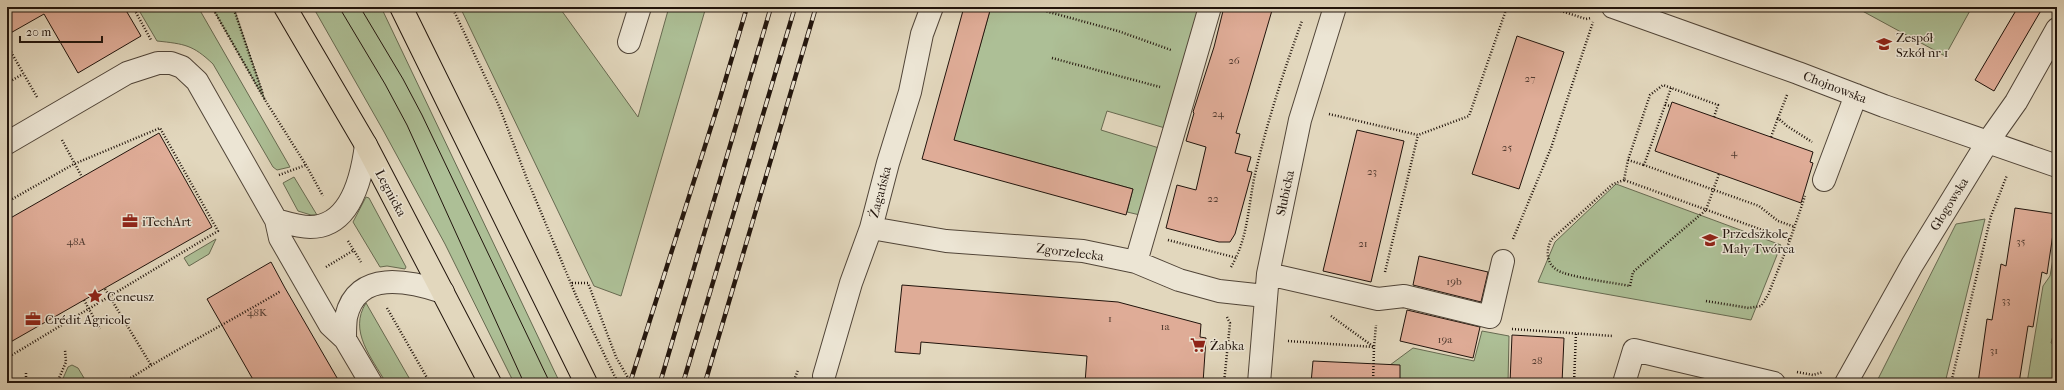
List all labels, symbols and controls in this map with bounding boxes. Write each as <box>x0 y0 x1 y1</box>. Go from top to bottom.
scale bar <box>20 18 102 44</box>
text: 20 m <box>26 25 51 39</box>
place label: Zespół Szkół nr 1 <box>1896 30 1948 60</box>
school or university icon: Zespół Szkół nr 1 <box>1875 35 1893 53</box>
house number: 26 <box>1228 54 1240 67</box>
street label: Chojnowska <box>1801 68 1870 106</box>
house number: 27 <box>1525 72 1535 85</box>
house number: 24 <box>1212 107 1225 120</box>
house number: 25 <box>1502 141 1512 154</box>
house number: 4 <box>1731 146 1738 159</box>
street label: Żagańska <box>866 164 894 219</box>
house number: 23 <box>1367 165 1377 178</box>
street label: Legnicka <box>372 167 410 220</box>
street label: Słubicka <box>1273 168 1297 217</box>
street label: Głogowska <box>1927 174 1972 233</box>
house number: 22 <box>1207 192 1219 205</box>
office icon: iTechArt <box>121 212 139 230</box>
place label: iTechArt <box>142 214 192 229</box>
place label: Przedszkole Mały Twórca <box>1722 226 1796 256</box>
school or university icon: Przedszkole Mały Twórca <box>1701 231 1719 249</box>
house number: 48A <box>66 235 86 248</box>
house number: 35 <box>2016 235 2026 248</box>
house number: 21 <box>1358 237 1368 250</box>
street label: Zgorzelecka <box>1035 240 1106 264</box>
house number: 19b <box>1446 275 1462 288</box>
place icon: Ceneusz <box>86 287 104 305</box>
place label: Ceneusz <box>107 289 154 304</box>
house number: 33 <box>2001 294 2011 307</box>
house number: 48K <box>247 306 268 319</box>
office icon: Crédit Agricole <box>24 310 42 328</box>
place label: Crédit Agricole <box>45 312 131 327</box>
house number: 1 <box>1108 312 1112 325</box>
house number: 1a <box>1160 320 1170 333</box>
house number: 19a <box>1438 333 1453 346</box>
supermarket icon: Żabka <box>1189 336 1207 354</box>
place label: Żabka <box>1210 338 1245 353</box>
house number: 31 <box>1990 344 1998 357</box>
house number: 28 <box>1531 354 1543 367</box>

